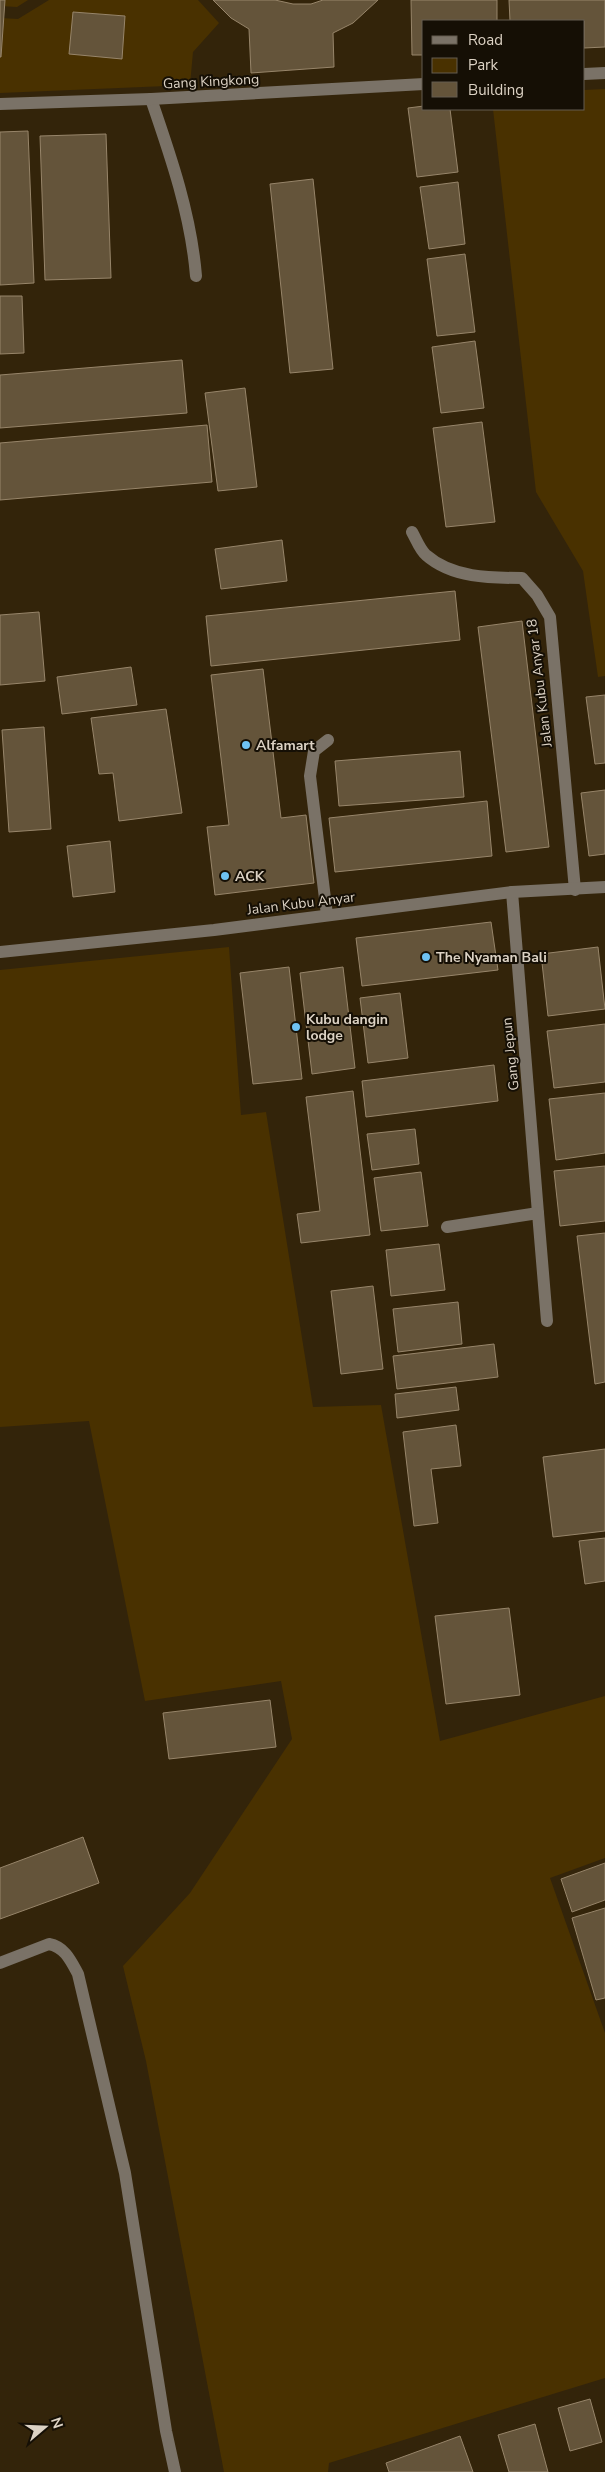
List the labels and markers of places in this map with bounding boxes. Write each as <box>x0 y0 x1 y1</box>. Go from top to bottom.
place label: Alfamart <box>256 736 315 755</box>
marker: Alfamart <box>240 739 252 751</box>
place label: ACK <box>235 867 265 886</box>
marker: ACK <box>219 870 231 882</box>
place label: The Nyaman Bali <box>436 948 547 967</box>
marker: The Nyaman Bali <box>420 951 432 963</box>
place label: Kubu dangin lodge <box>306 1010 388 1045</box>
marker: Kubu dangin lodge <box>290 1021 302 1033</box>

